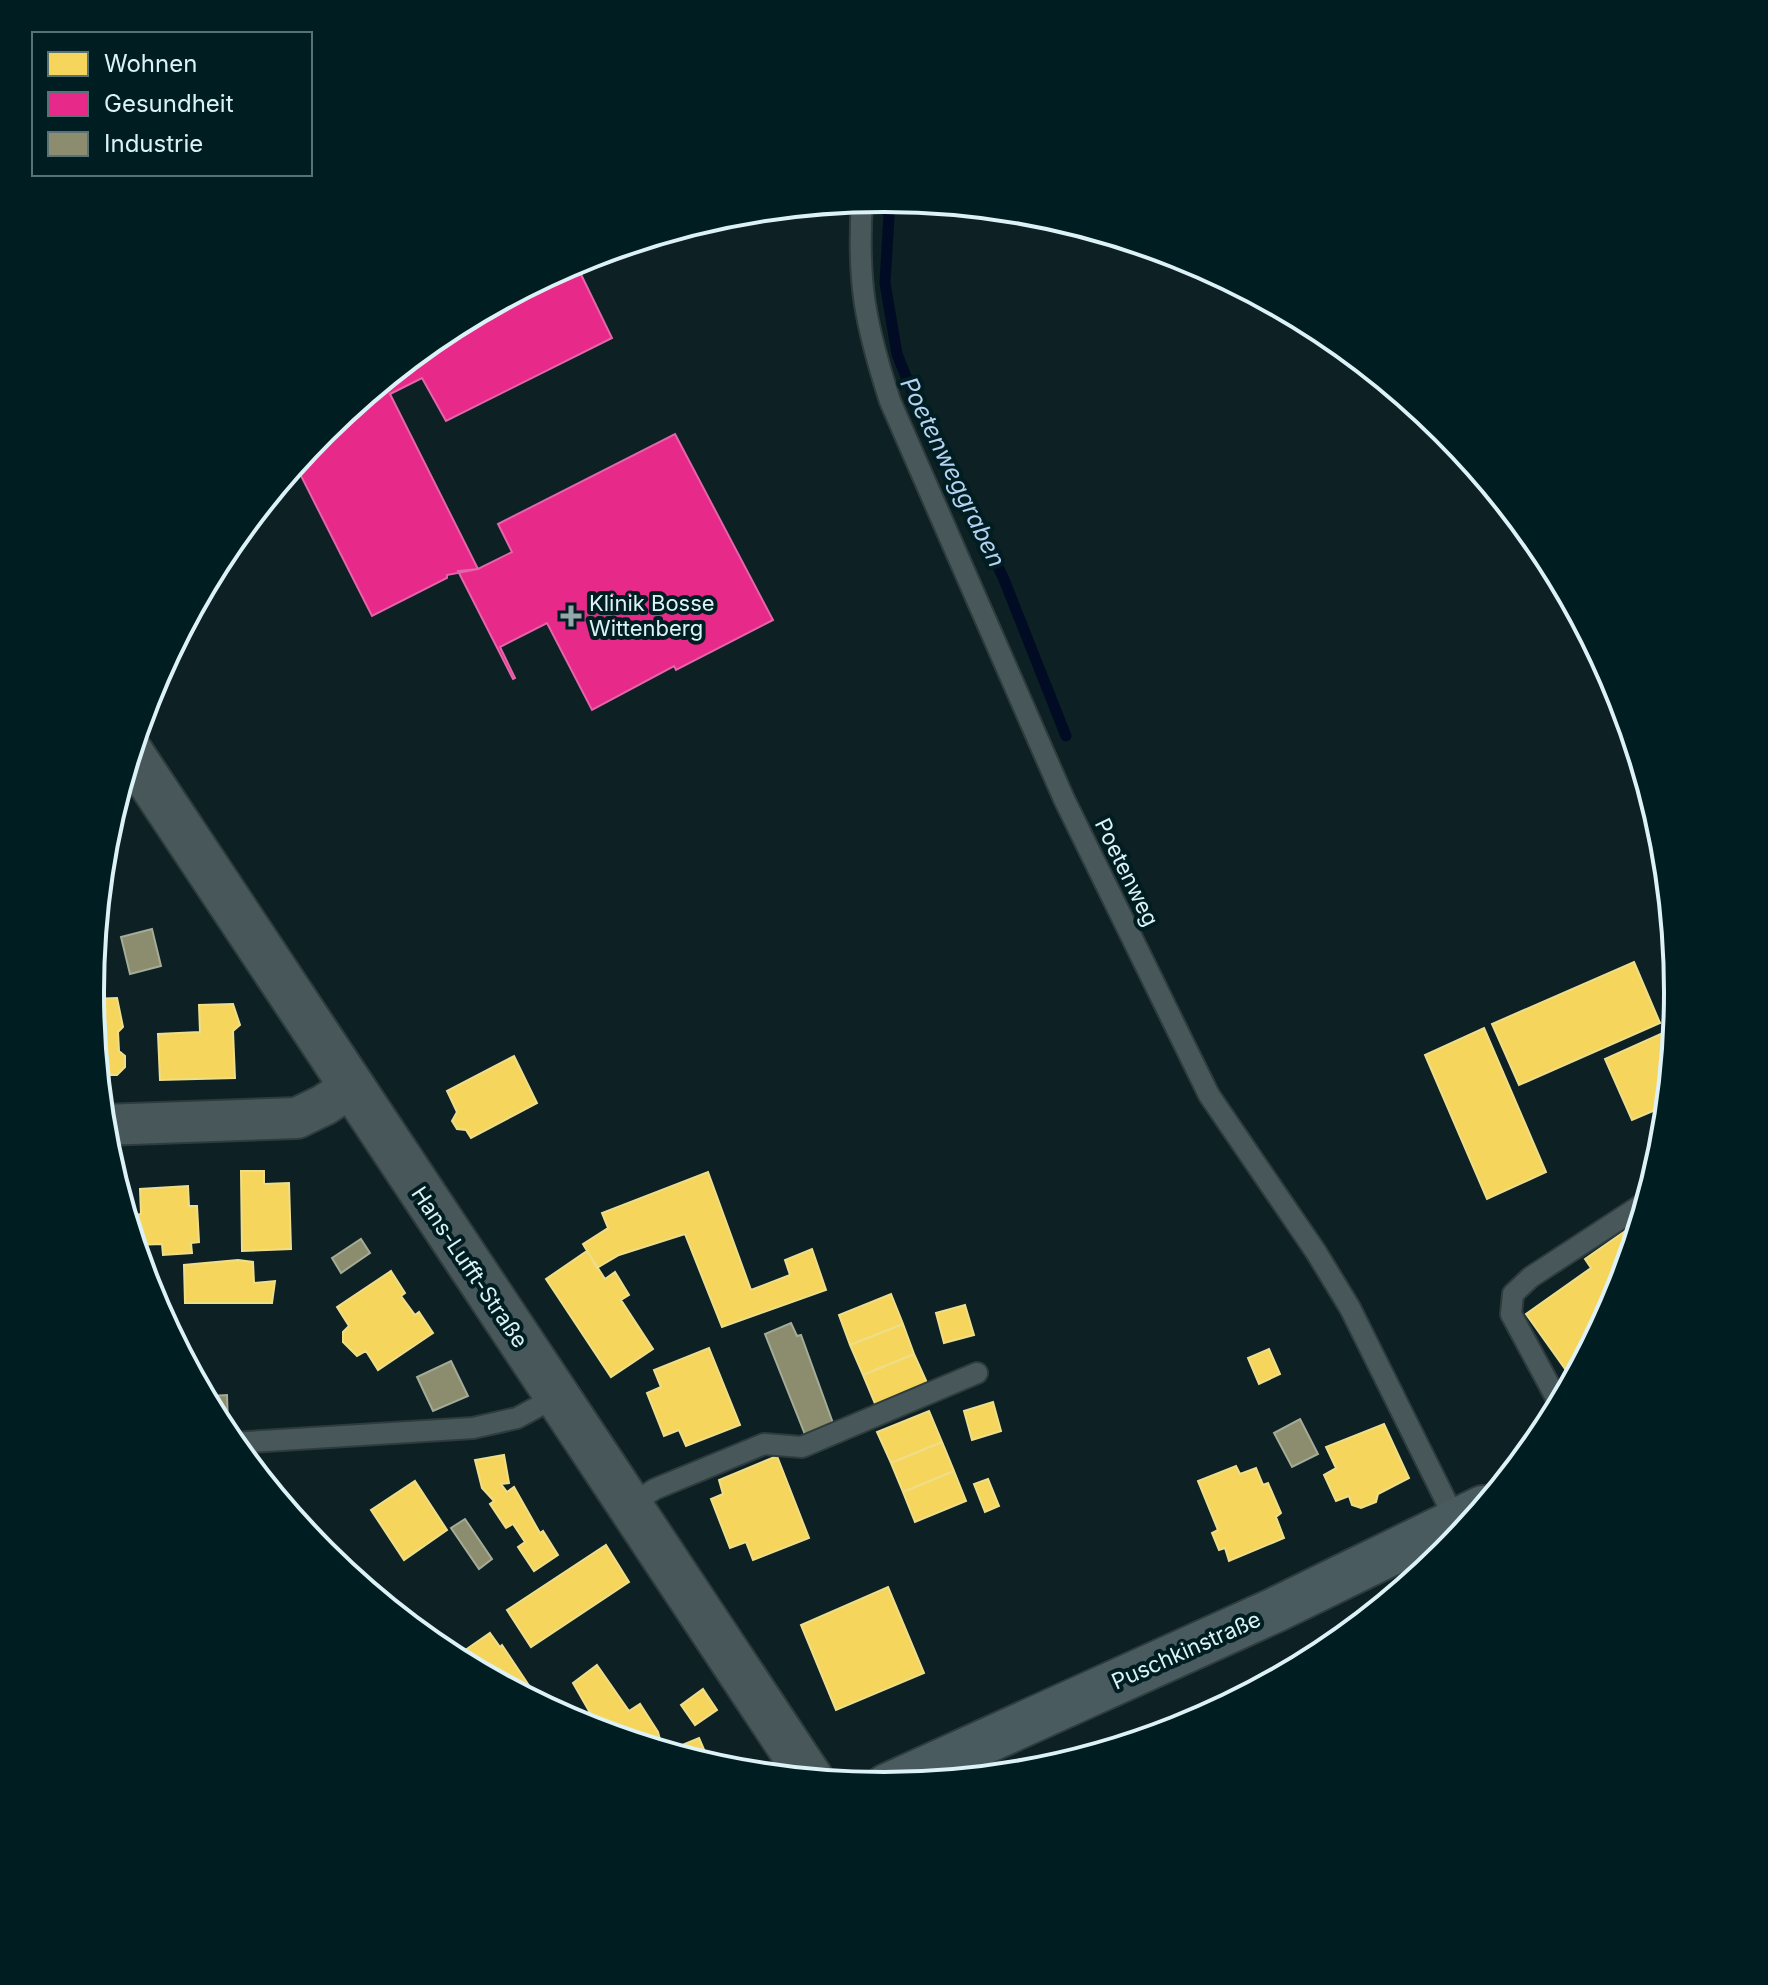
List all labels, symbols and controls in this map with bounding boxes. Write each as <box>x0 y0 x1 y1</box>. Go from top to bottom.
legend <box>32 32 312 176</box>
text: Wohnen <box>104 49 197 78</box>
text: Gesundheit <box>104 89 234 118</box>
text: Industrie <box>104 129 203 158</box>
water label: Poetenweggraben <box>894 372 1012 572</box>
place label: Klinik Bosse Wittenberg <box>589 590 715 641</box>
marker: Klinik Bosse Wittenberg <box>560 605 582 627</box>
street label: Poetenweg <box>1090 814 1164 930</box>
street label: Hans-Lufft-Straße <box>406 1181 534 1353</box>
street label: Puschkinstraße <box>1107 1605 1265 1695</box>

